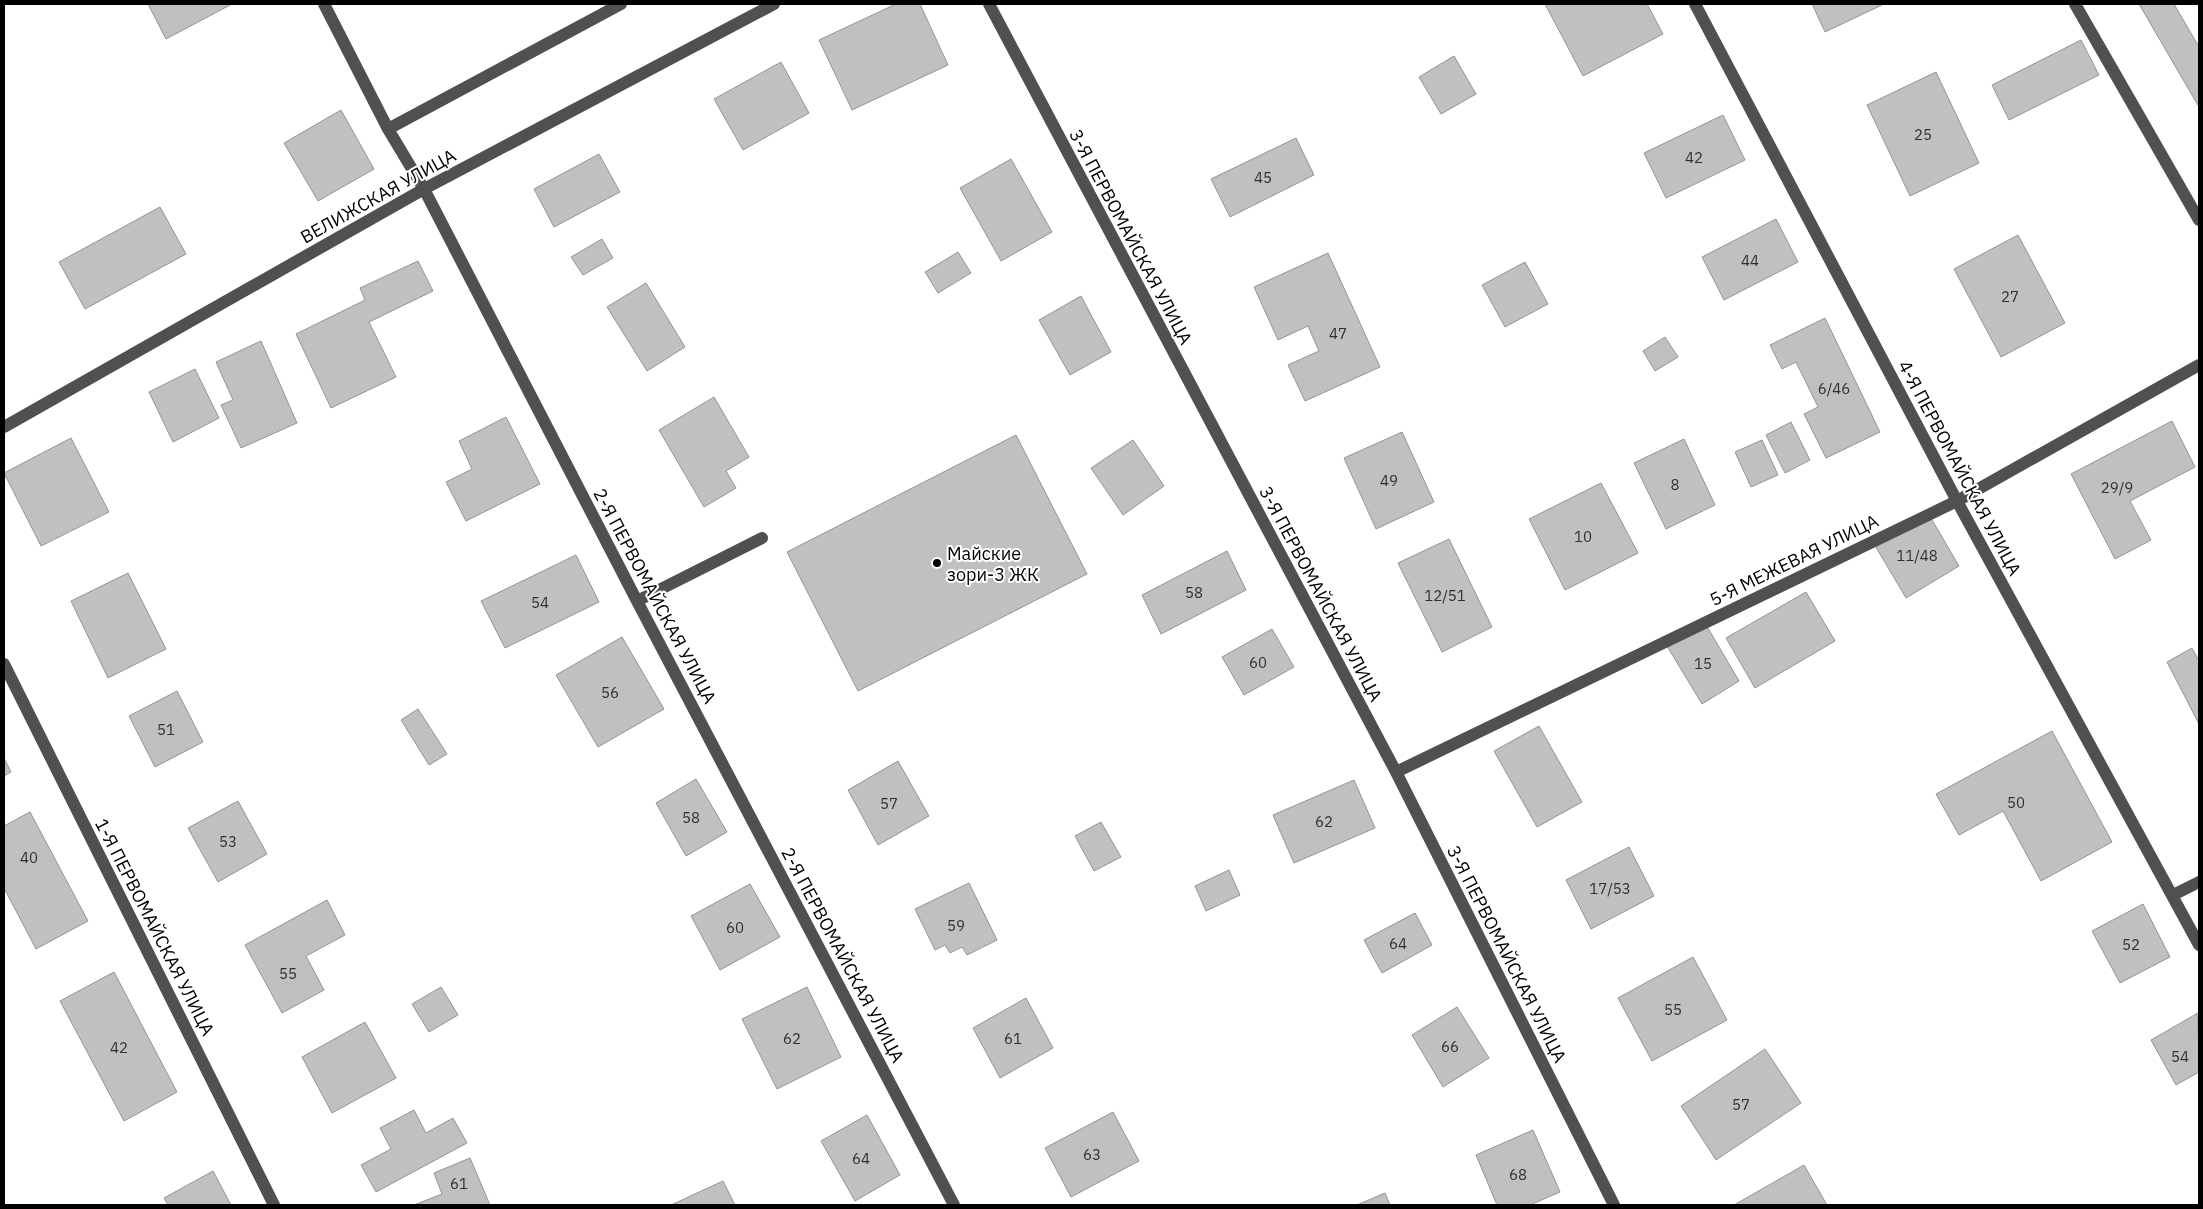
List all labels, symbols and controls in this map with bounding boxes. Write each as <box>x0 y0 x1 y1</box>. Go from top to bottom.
street label: 3-Я ПЕРВОМАЙСКАЯ УЛИЦА <box>1064 125 1198 349</box>
house number: 25 <box>1914 125 1932 144</box>
street label: ВЕЛИЖСКАЯ УЛИЦА <box>296 143 460 248</box>
house number: 42 <box>1685 148 1703 167</box>
house number: 45 <box>1254 168 1272 187</box>
house number: 44 <box>1741 251 1759 270</box>
house number: 27 <box>2001 287 2019 306</box>
house number: 47 <box>1329 324 1347 343</box>
street label: 4-Я ПЕРВОМАЙСКАЯ УЛИЦА <box>1893 356 2027 580</box>
house number: 6/46 <box>1818 379 1850 398</box>
house number: 49 <box>1380 471 1398 490</box>
house number: 8 <box>1670 475 1680 494</box>
house number: 29/9 <box>2101 478 2133 497</box>
street label: 3-Я ПЕРВОМАЙСКАЯ УЛИЦА <box>1254 482 1388 706</box>
street label: 2-Я ПЕРВОМАЙСКАЯ УЛИЦА <box>588 484 722 708</box>
street label: 5-Я МЕЖЕВАЯ УЛИЦА <box>1706 509 1883 611</box>
house number: 10 <box>1574 527 1592 546</box>
place label: Майские зори-3 ЖК <box>947 542 1039 586</box>
house number: 11/48 <box>1896 546 1938 565</box>
marker: Майские зори-3 ЖК <box>931 557 943 569</box>
house number: 58 <box>1185 583 1203 602</box>
house number: 12/51 <box>1424 586 1466 605</box>
house number: 54 <box>531 593 549 612</box>
house number: 60 <box>1249 653 1267 672</box>
house number: 15 <box>1694 654 1712 673</box>
house number: 56 <box>601 683 619 702</box>
house number: 51 <box>157 720 175 739</box>
house number: 50 <box>2007 793 2025 812</box>
house number: 57 <box>880 794 898 813</box>
house number: 58 <box>682 808 700 827</box>
house number: 62 <box>1315 812 1333 831</box>
street label: 1-Я ПЕРВОМАЙСКАЯ УЛИЦА <box>90 815 220 1040</box>
house number: 53 <box>219 832 237 851</box>
street label: 3-Я ПЕРВОМАЙСКАЯ УЛИЦА <box>1442 842 1572 1067</box>
street label: 2-Я ПЕРВОМАЙСКАЯ УЛИЦА <box>776 843 910 1067</box>
house number: 40 <box>20 848 38 867</box>
house number: 17/53 <box>1589 879 1631 898</box>
house number: 59 <box>947 916 965 935</box>
house number: 60 <box>726 918 744 937</box>
house number: 64 <box>1389 934 1407 953</box>
house number: 52 <box>2122 935 2140 954</box>
house number: 55 <box>279 964 297 983</box>
house number: 55 <box>1664 1000 1682 1019</box>
house number: 62 <box>783 1029 801 1048</box>
house number: 61 <box>1004 1029 1022 1048</box>
house number: 66 <box>1441 1037 1459 1056</box>
house number: 42 <box>110 1038 128 1057</box>
house number: 54 <box>2171 1047 2189 1066</box>
house number: 57 <box>1732 1095 1750 1114</box>
house number: 63 <box>1083 1145 1101 1164</box>
house number: 64 <box>852 1149 870 1168</box>
house number: 68 <box>1509 1165 1527 1184</box>
house number: 61 <box>450 1174 468 1193</box>

